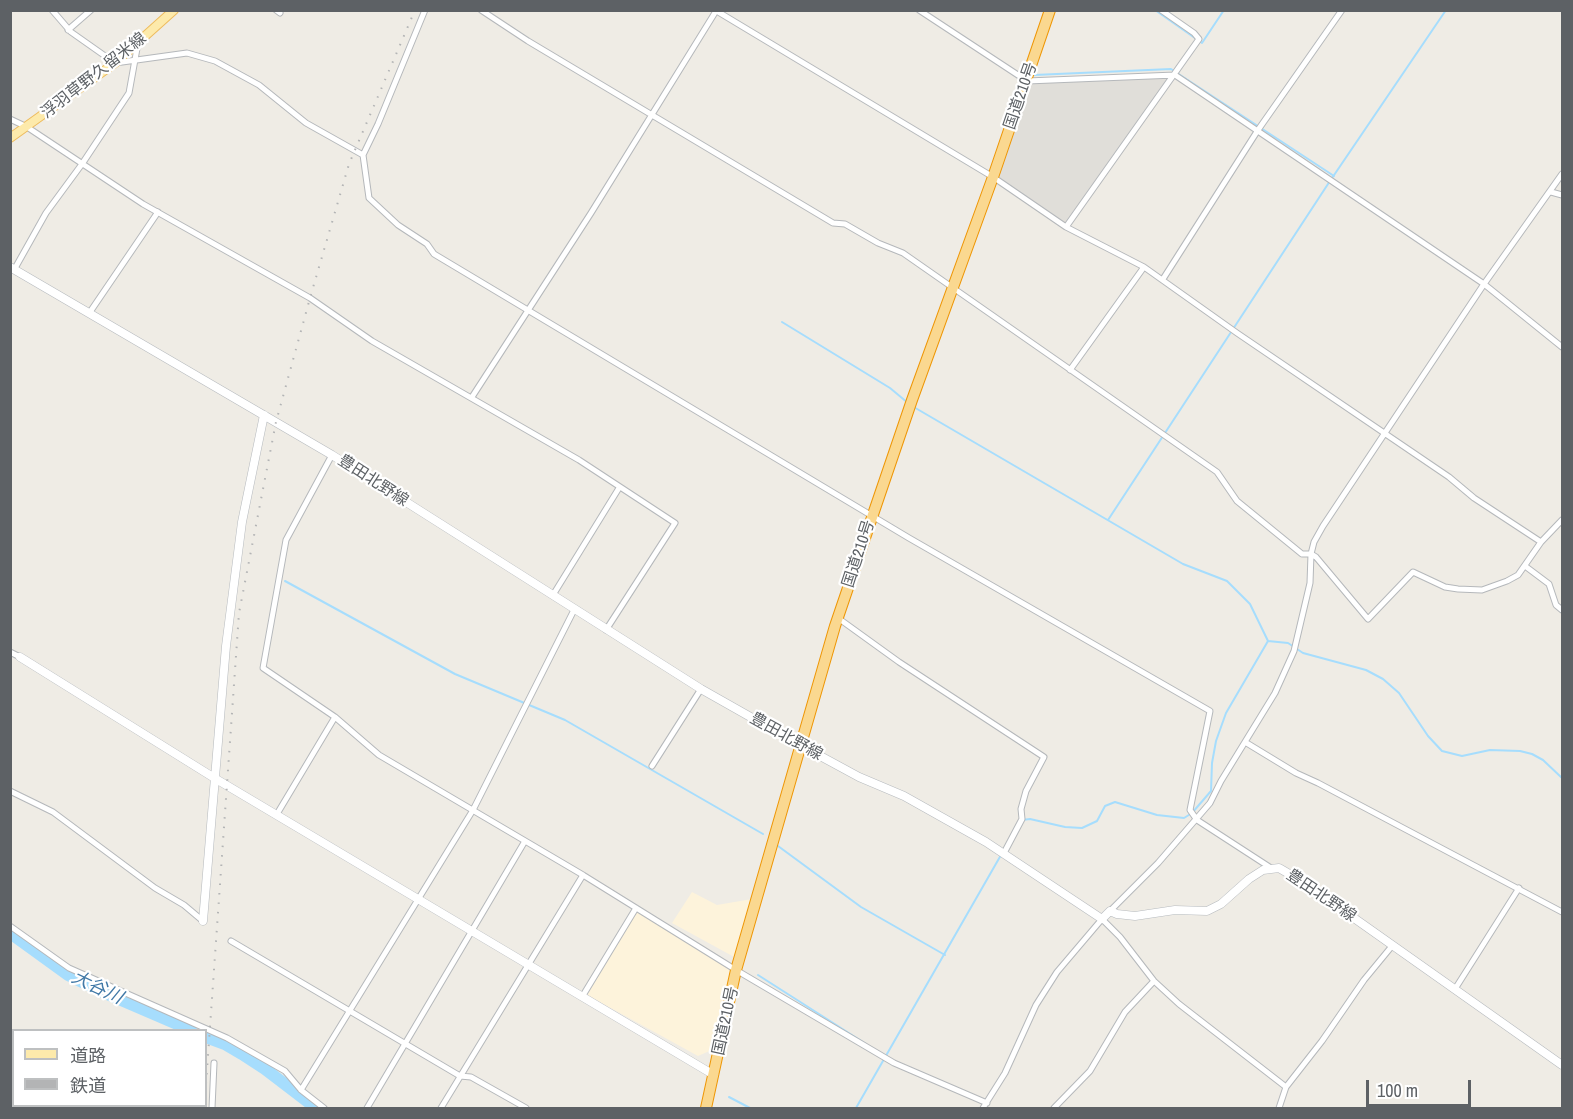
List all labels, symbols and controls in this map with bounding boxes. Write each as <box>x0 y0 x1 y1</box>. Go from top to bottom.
street label: 浮羽草野久留米線 <box>38 29 150 123</box>
street label: 国道210号 <box>1001 60 1041 132</box>
street label: 豊田北野線 <box>334 451 412 511</box>
street label: 国道210号 <box>839 518 879 590</box>
street label: 豊田北野線 <box>746 709 826 765</box>
street label: 豊田北野線 <box>1282 866 1360 926</box>
water label: 大谷川 <box>68 967 126 1009</box>
street label: 国道210号 <box>709 985 743 1057</box>
legend <box>12 1029 207 1107</box>
text: 道路 <box>70 1043 106 1068</box>
scale bar <box>1369 1068 1474 1106</box>
text: 鉄道 <box>70 1073 106 1098</box>
text: 100 m <box>1377 1078 1418 1103</box>

